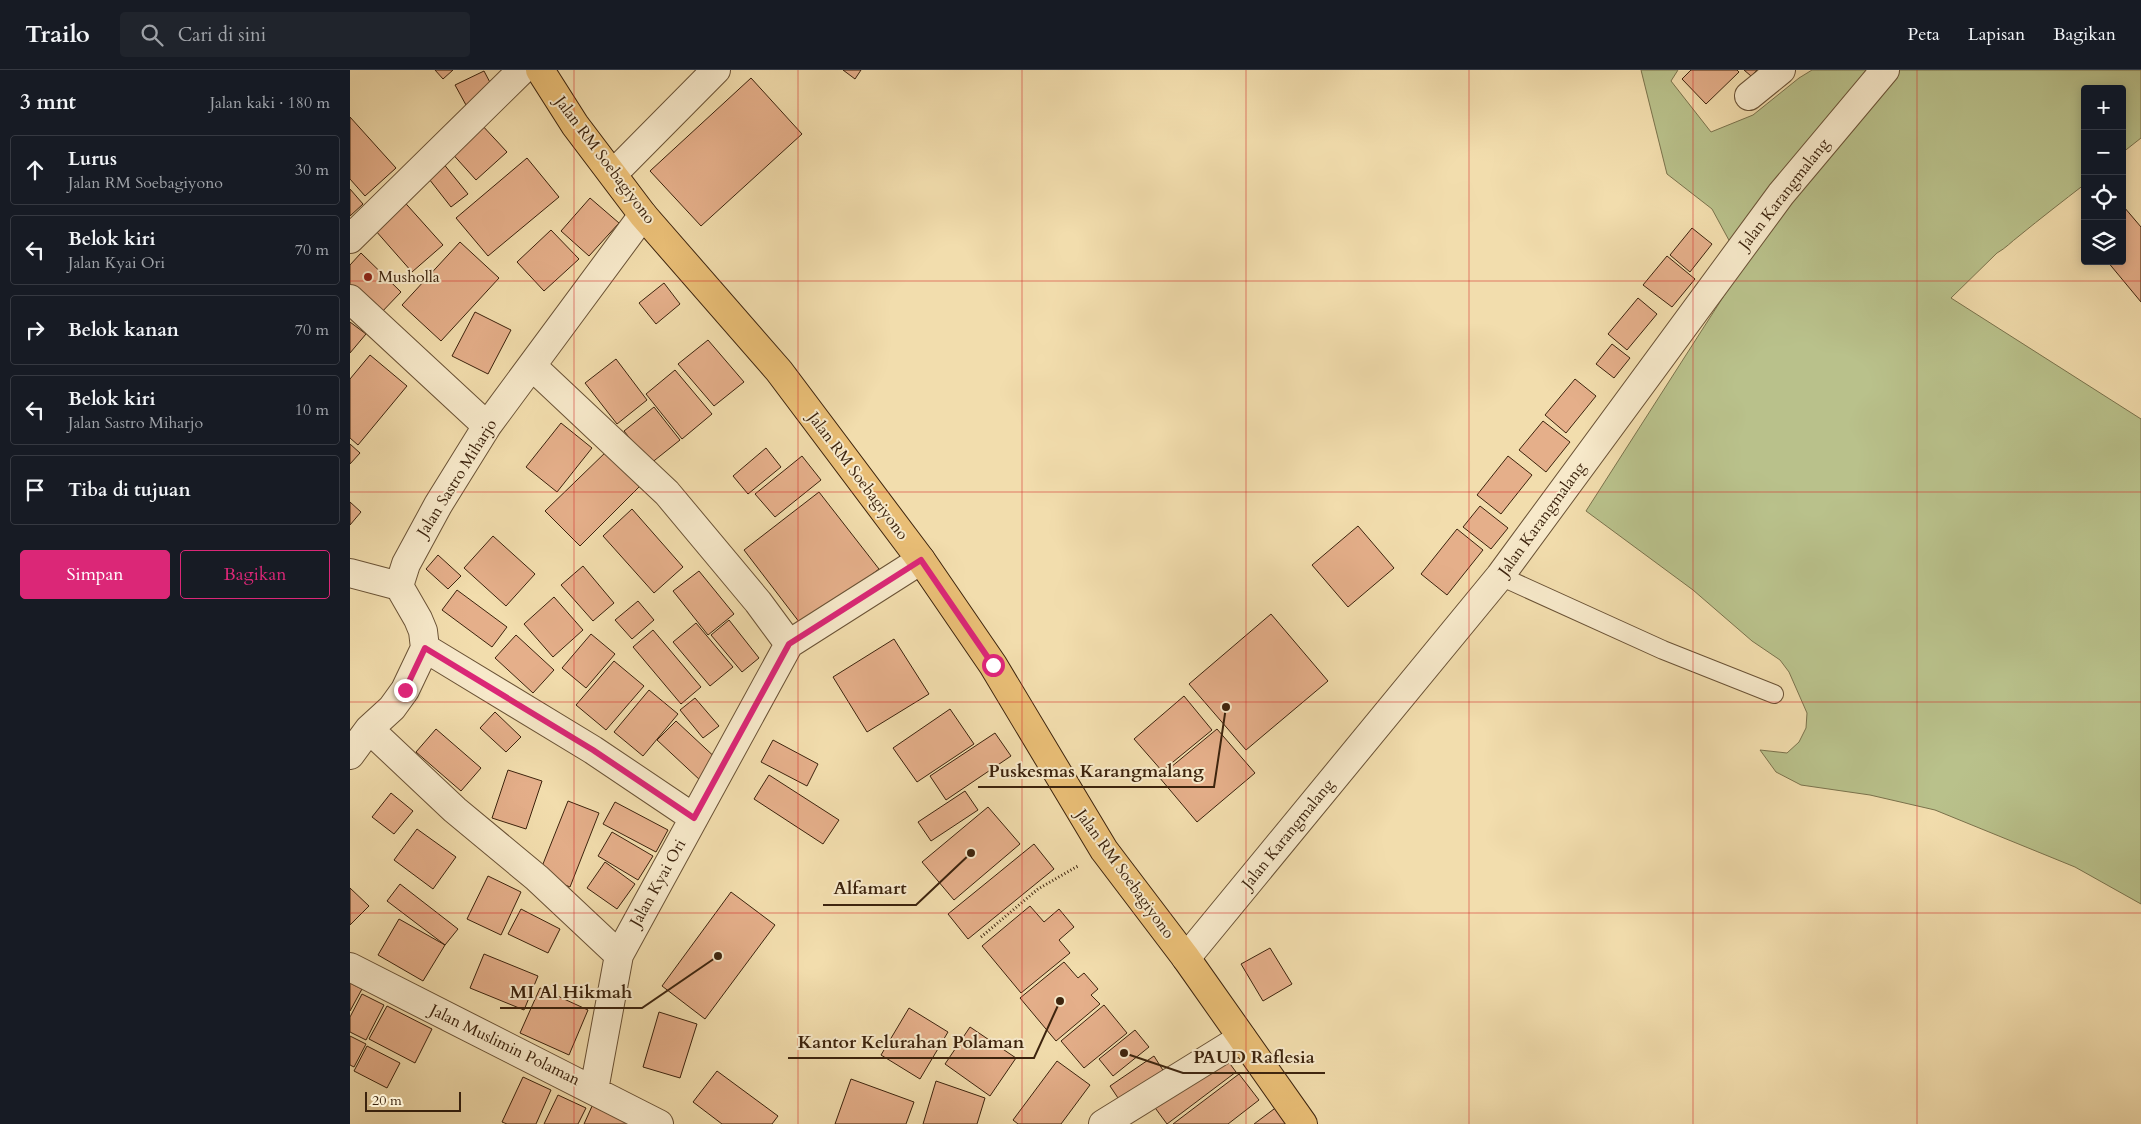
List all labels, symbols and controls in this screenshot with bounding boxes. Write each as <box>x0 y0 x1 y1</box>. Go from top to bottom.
search box <box>120 12 470 57</box>
text: Trailo <box>25 18 90 51</box>
icon: search <box>138 21 166 49</box>
text: Cari di sini <box>178 22 266 48</box>
text: Peta <box>1908 22 1940 47</box>
text: Lapisan <box>1968 22 2025 47</box>
text: Bagikan <box>2053 22 2116 47</box>
map controls <box>2081 85 2126 265</box>
button: + <box>2081 85 2126 130</box>
text: 3 mnt <box>20 88 76 117</box>
street label: Jalan RM Soebagiyono <box>548 90 661 229</box>
text: Jalan kaki · 180 m <box>210 92 330 114</box>
button: − <box>2081 130 2126 175</box>
street label: Jalan Karangmalang <box>1732 134 1834 256</box>
text: Lurus <box>68 146 117 172</box>
icon: ahead <box>21 156 49 184</box>
text: 30 m <box>295 159 329 181</box>
text: Jalan RM Soebagiyono <box>68 172 223 194</box>
button: locate <box>2081 175 2126 220</box>
button: layers <box>2081 220 2126 265</box>
text: Belok kiri <box>68 226 155 252</box>
icon: left <box>21 236 49 264</box>
text: 70 m <box>295 239 329 261</box>
text: Jalan Kyai Ori <box>68 252 165 274</box>
place label: Musholla <box>378 266 440 288</box>
marker: Musholla <box>362 271 374 283</box>
icon: right <box>21 316 49 344</box>
text: Belok kanan <box>68 317 179 343</box>
text: 70 m <box>295 319 329 341</box>
text: Belok kiri <box>68 386 155 412</box>
icon: left <box>21 396 49 424</box>
text: 10 m <box>295 399 329 421</box>
street label: Jalan RM Soebagiyono <box>801 406 914 545</box>
text: Jalan Sastro Miharjo <box>68 412 203 434</box>
street label: Jalan Sastro Miharjo <box>411 415 502 543</box>
street label: Jalan Karangmalang <box>1492 458 1591 582</box>
icon: arrive <box>21 476 49 504</box>
text: Tiba di tujuan <box>68 477 191 503</box>
button: Simpan <box>20 550 170 599</box>
button: Bagikan <box>180 550 330 599</box>
route start <box>982 654 1005 677</box>
route end <box>394 679 417 702</box>
callout: Puskesmas Karangmalang <box>978 754 1214 787</box>
text: Puskesmas Karangmalang <box>988 759 1204 784</box>
street label: Jalan Karangmalang <box>1235 774 1339 895</box>
street label: Jalan RM Soebagiyono <box>1069 803 1180 943</box>
street label: Jalan Kyai Ori <box>624 835 691 932</box>
callout: Alfamart <box>823 872 916 905</box>
text: Alfamart <box>834 876 907 901</box>
callout: MI Al Hikmah <box>500 975 642 1008</box>
text: MI Al Hikmah <box>510 980 632 1005</box>
street label: Jalan Muslimin Polaman <box>424 998 584 1091</box>
callout: Kantor Kelurahan Polaman <box>788 1025 1034 1058</box>
text: Kantor Kelurahan Polaman <box>798 1030 1025 1055</box>
callout: PAUD Raflesia <box>1183 1040 1325 1073</box>
text: PAUD Raflesia <box>1193 1045 1315 1070</box>
scale bar <box>365 1089 461 1112</box>
text: 20 m <box>372 1091 402 1110</box>

